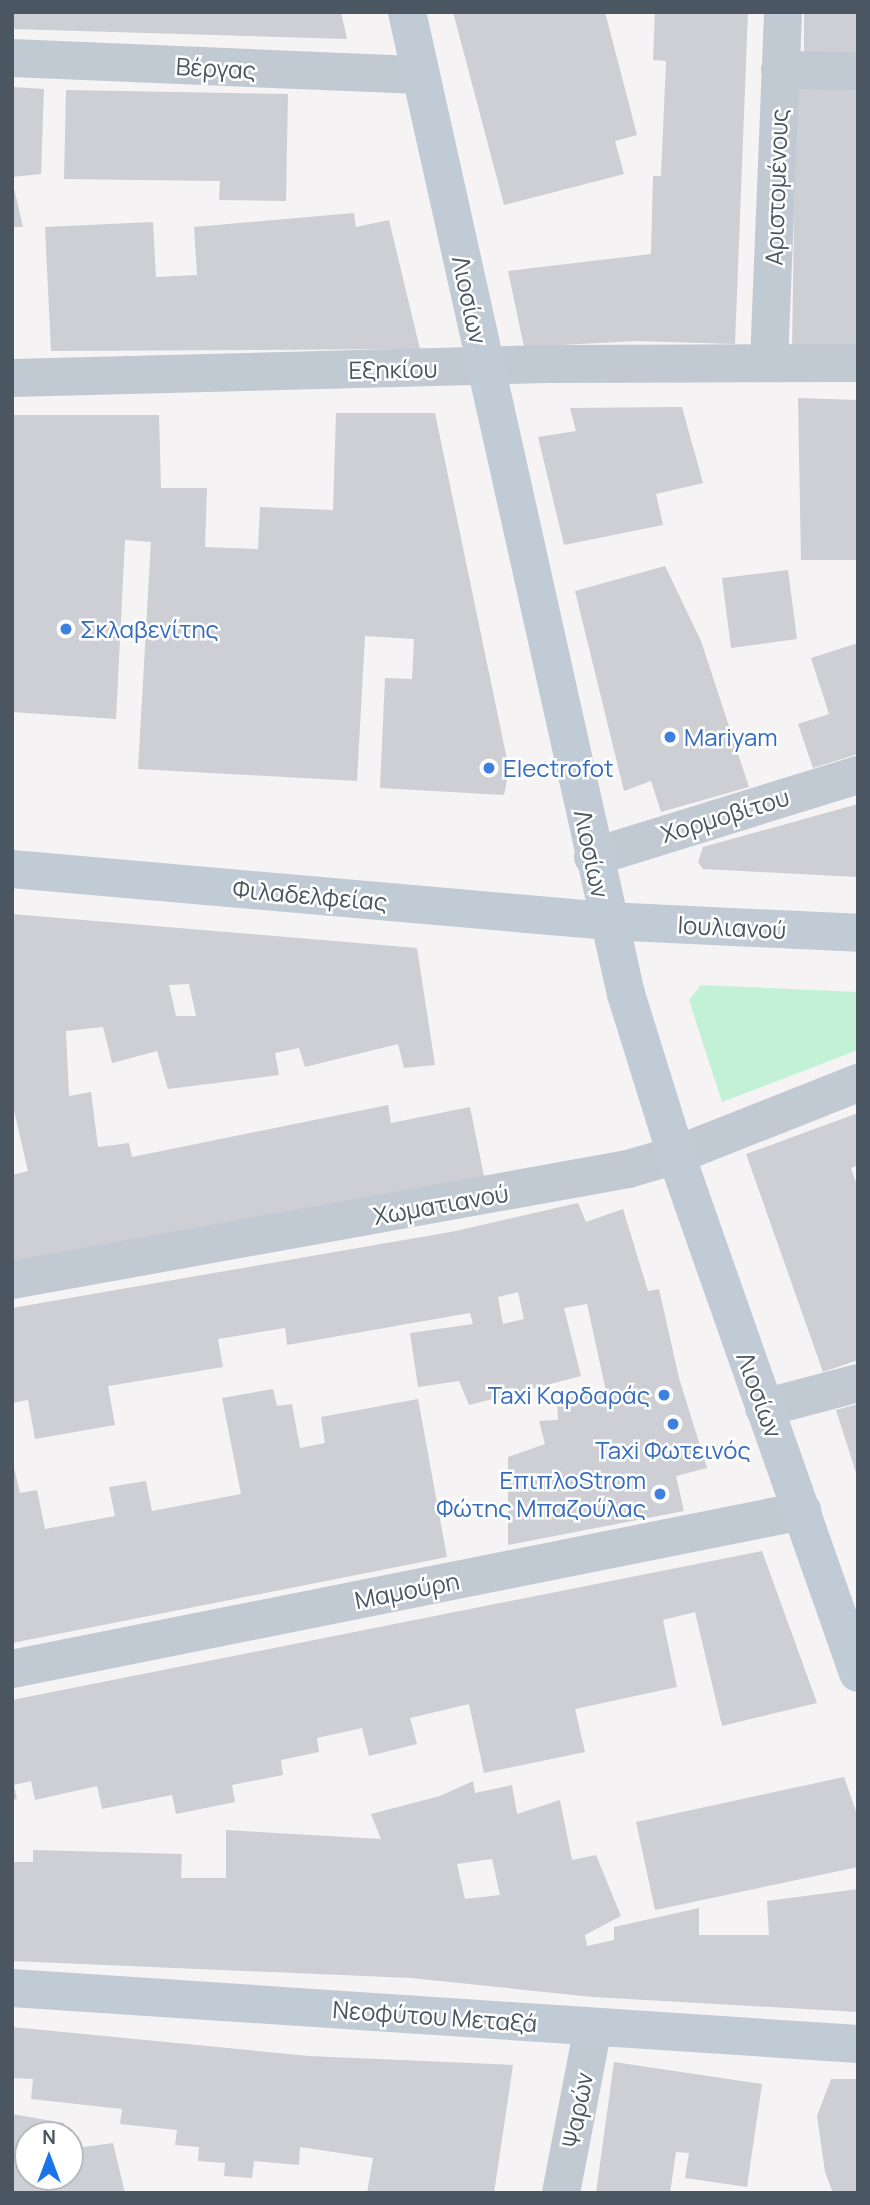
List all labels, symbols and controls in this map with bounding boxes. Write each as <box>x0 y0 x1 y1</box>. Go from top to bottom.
street label: Βέργας <box>175 52 257 84</box>
street label: Αριστομένους <box>759 108 793 266</box>
street label: Λιοσίων <box>447 253 493 347</box>
street label: Εξηκίου <box>348 354 438 384</box>
place label: Σκλαβενίτης <box>80 615 219 643</box>
marker: Σκλαβενίτης <box>58 621 74 637</box>
place label: Mariyam <box>684 723 778 751</box>
marker: Mariyam <box>662 729 678 745</box>
place label: Electrofot <box>503 754 614 782</box>
marker: Electrofot <box>481 760 497 776</box>
street label: Χορμοβίτου <box>657 782 793 848</box>
street label: Λιοσίων <box>569 807 615 901</box>
street label: Φιλαδελφείας <box>232 874 388 916</box>
street label: Ιουλιανού <box>677 910 787 944</box>
street label: Χωματιανού <box>371 1178 511 1230</box>
street label: Λιοσίων <box>731 1348 789 1442</box>
place label: Taxi Καρδαράς <box>488 1381 650 1409</box>
marker: Taxi Καρδαράς <box>656 1387 672 1403</box>
marker: Taxi Φωτεινός <box>665 1416 681 1432</box>
place label: Taxi Φωτεινός <box>595 1436 751 1464</box>
place label: ΕπιπλοStrom Φώτης Μπαζούλας <box>436 1466 646 1522</box>
marker: ΕπιπλοStrom Φώτης Μπαζούλας <box>652 1486 668 1502</box>
street label: Μαμούρη <box>352 1566 462 1614</box>
street label: Νεοφύτου Μεταξά <box>332 1994 538 2038</box>
street label: Ψαρών <box>556 2070 598 2150</box>
north arrow <box>14 2121 84 2191</box>
text: N <box>42 2124 56 2150</box>

